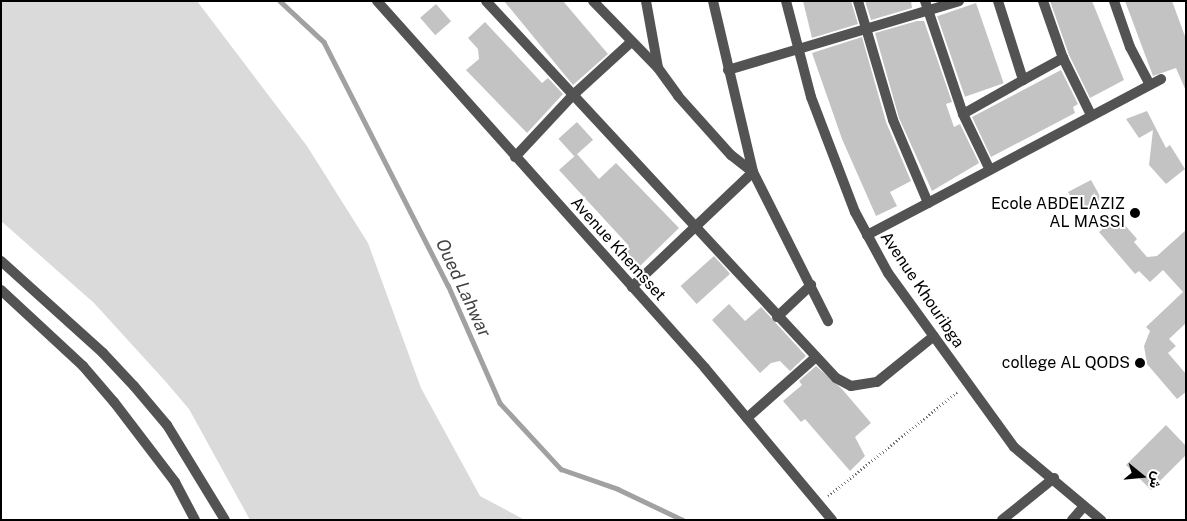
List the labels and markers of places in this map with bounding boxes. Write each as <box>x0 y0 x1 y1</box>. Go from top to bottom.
place label: Ecole ABDELAZIZ AL MASSI <box>991 194 1125 232</box>
marker: Ecole ABDELAZIZ AL MASSI <box>1129 207 1141 219</box>
place label: college AL QODS <box>1002 353 1130 373</box>
marker: college AL QODS <box>1134 357 1146 369</box>

